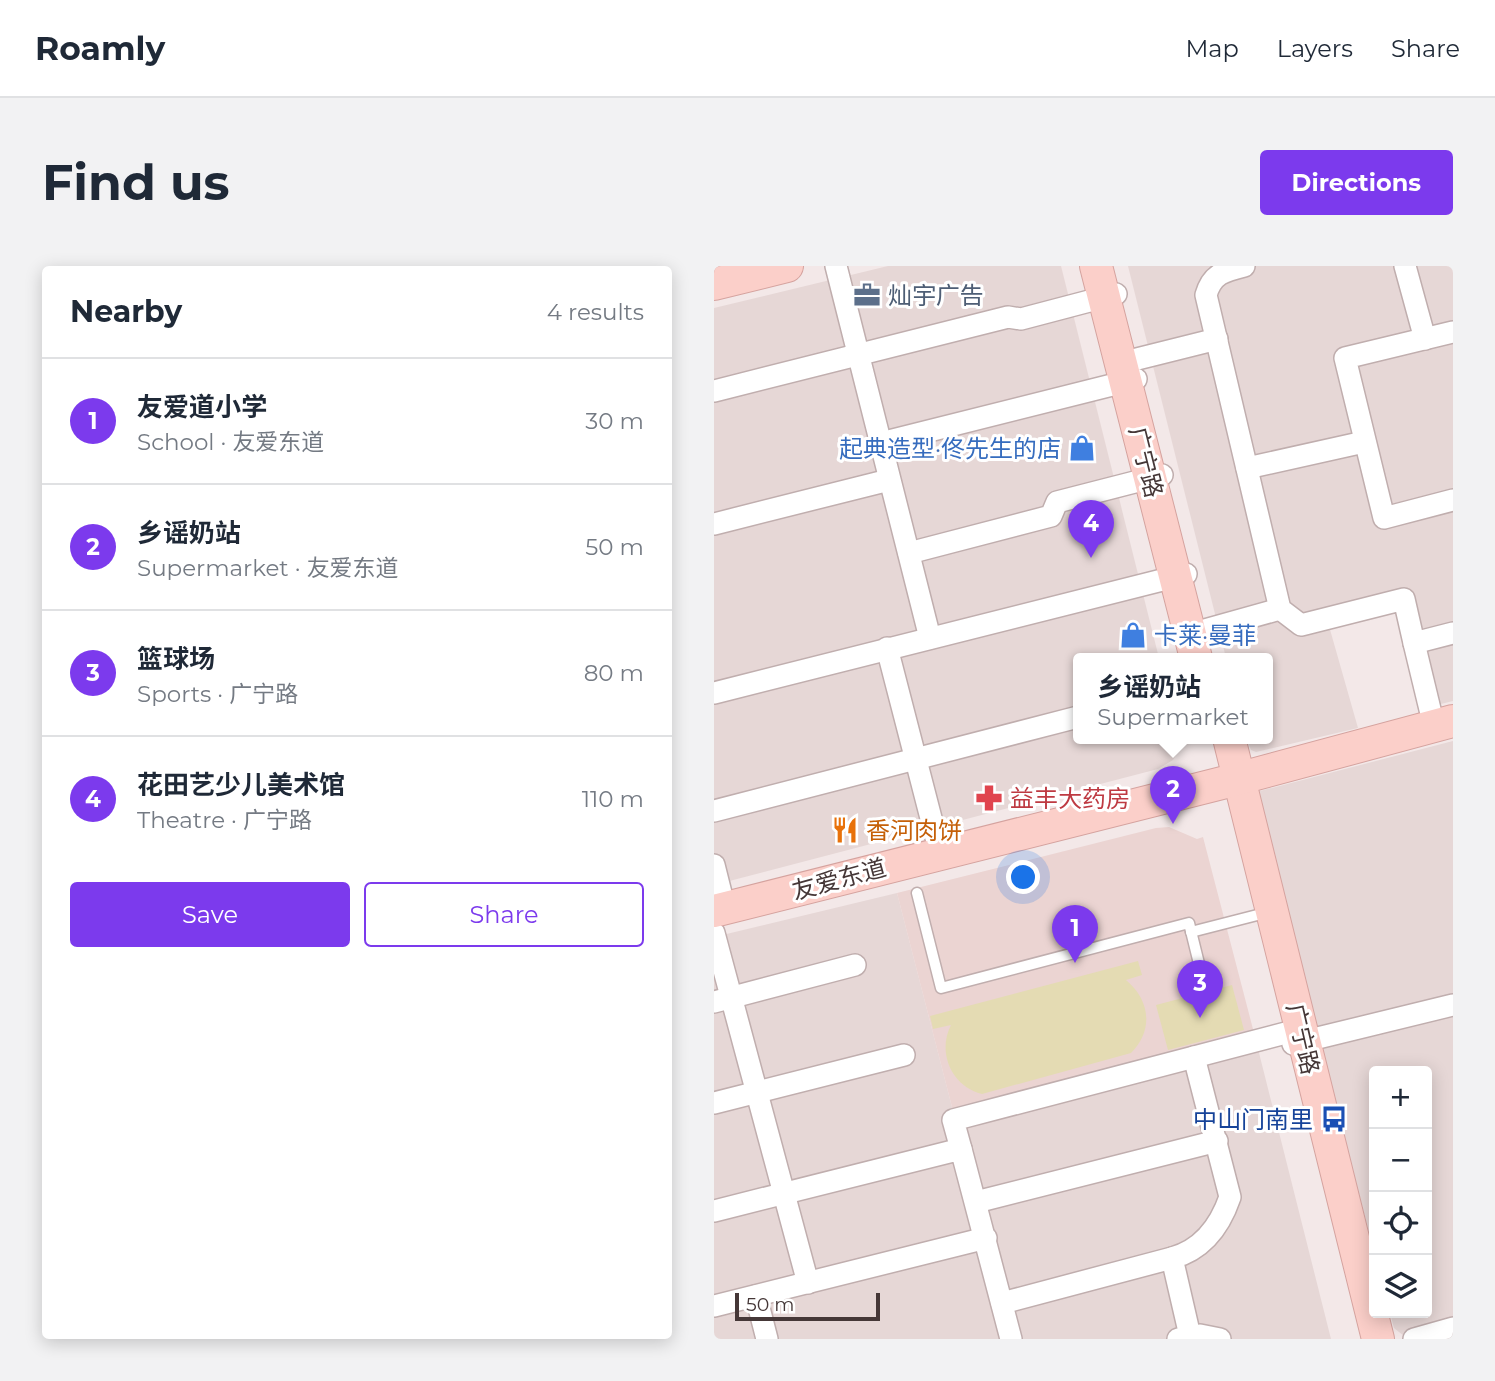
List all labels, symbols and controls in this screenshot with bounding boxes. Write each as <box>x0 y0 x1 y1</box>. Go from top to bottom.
text: Roamly <box>35 28 165 68</box>
text: Map <box>1185 34 1239 63</box>
text: Layers <box>1277 34 1353 63</box>
text: Share <box>1391 34 1460 63</box>
button: Directions <box>1260 150 1453 215</box>
text: Find us <box>42 153 230 212</box>
office icon: 灿宇广告 <box>852 280 882 310</box>
place label: 灿宇广告 <box>888 281 984 310</box>
text: Nearby <box>70 293 182 330</box>
text: 4 results <box>547 298 644 326</box>
text: 友爱道小学 <box>137 391 267 423</box>
text: 1 <box>88 407 98 435</box>
text: 30 m <box>585 407 644 435</box>
street label: 广宁路 <box>1123 424 1169 500</box>
text: School · 友爱东道 <box>137 428 324 456</box>
shop icon: 起典造型·佟先生的店 <box>1067 433 1097 463</box>
place label: 起典造型·佟先生的店 <box>839 434 1061 463</box>
pin: 4 <box>1068 500 1114 558</box>
text: 乡谣奶站 <box>137 517 241 549</box>
text: 2 <box>86 533 100 561</box>
text: 50 m <box>585 533 644 561</box>
text: Supermarket · 友爱东道 <box>137 554 399 582</box>
shop icon: 卡莱·曼菲 <box>1118 620 1148 650</box>
place label: 卡莱·曼菲 <box>1154 621 1256 650</box>
text: 篮球场 <box>137 643 215 675</box>
popup <box>1073 653 1273 744</box>
text: 3 <box>86 659 100 687</box>
text: 80 m <box>584 659 644 687</box>
text: 乡谣奶站 <box>1097 671 1201 703</box>
text: Sports · 广宁路 <box>137 680 298 708</box>
text: Supermarket <box>1097 703 1249 731</box>
pin: 2 <box>1150 766 1196 824</box>
text: 花田艺少儿美术馆 <box>137 769 345 801</box>
pharmacy icon: 益丰大药房 <box>974 783 1004 813</box>
place label: 益丰大药房 <box>1010 784 1130 813</box>
text: 4 <box>85 785 101 813</box>
text: 110 m <box>582 785 644 813</box>
text: Theatre · 广宁路 <box>137 806 312 834</box>
restaurant icon: 香河肉饼 <box>830 815 860 845</box>
place label: 香河肉饼 <box>866 816 962 845</box>
street label: 友爱东道 <box>789 853 889 905</box>
your location <box>1006 860 1040 894</box>
button: Save <box>70 882 350 947</box>
button: Share <box>364 882 644 947</box>
pin: 1 <box>1052 905 1098 963</box>
pin: 3 <box>1177 960 1223 1018</box>
street label: 广宁路 <box>1281 1001 1325 1077</box>
map controls <box>1369 1066 1432 1318</box>
button: + <box>1369 1066 1432 1129</box>
bus stop icon: 中山门南里 <box>1319 1104 1349 1134</box>
place label: 中山门南里 <box>1193 1105 1313 1134</box>
button: − <box>1369 1129 1432 1192</box>
button: locate <box>1369 1192 1432 1255</box>
button: layers <box>1369 1255 1432 1318</box>
scale bar <box>735 1290 880 1322</box>
text: 50 m <box>746 1293 794 1316</box>

